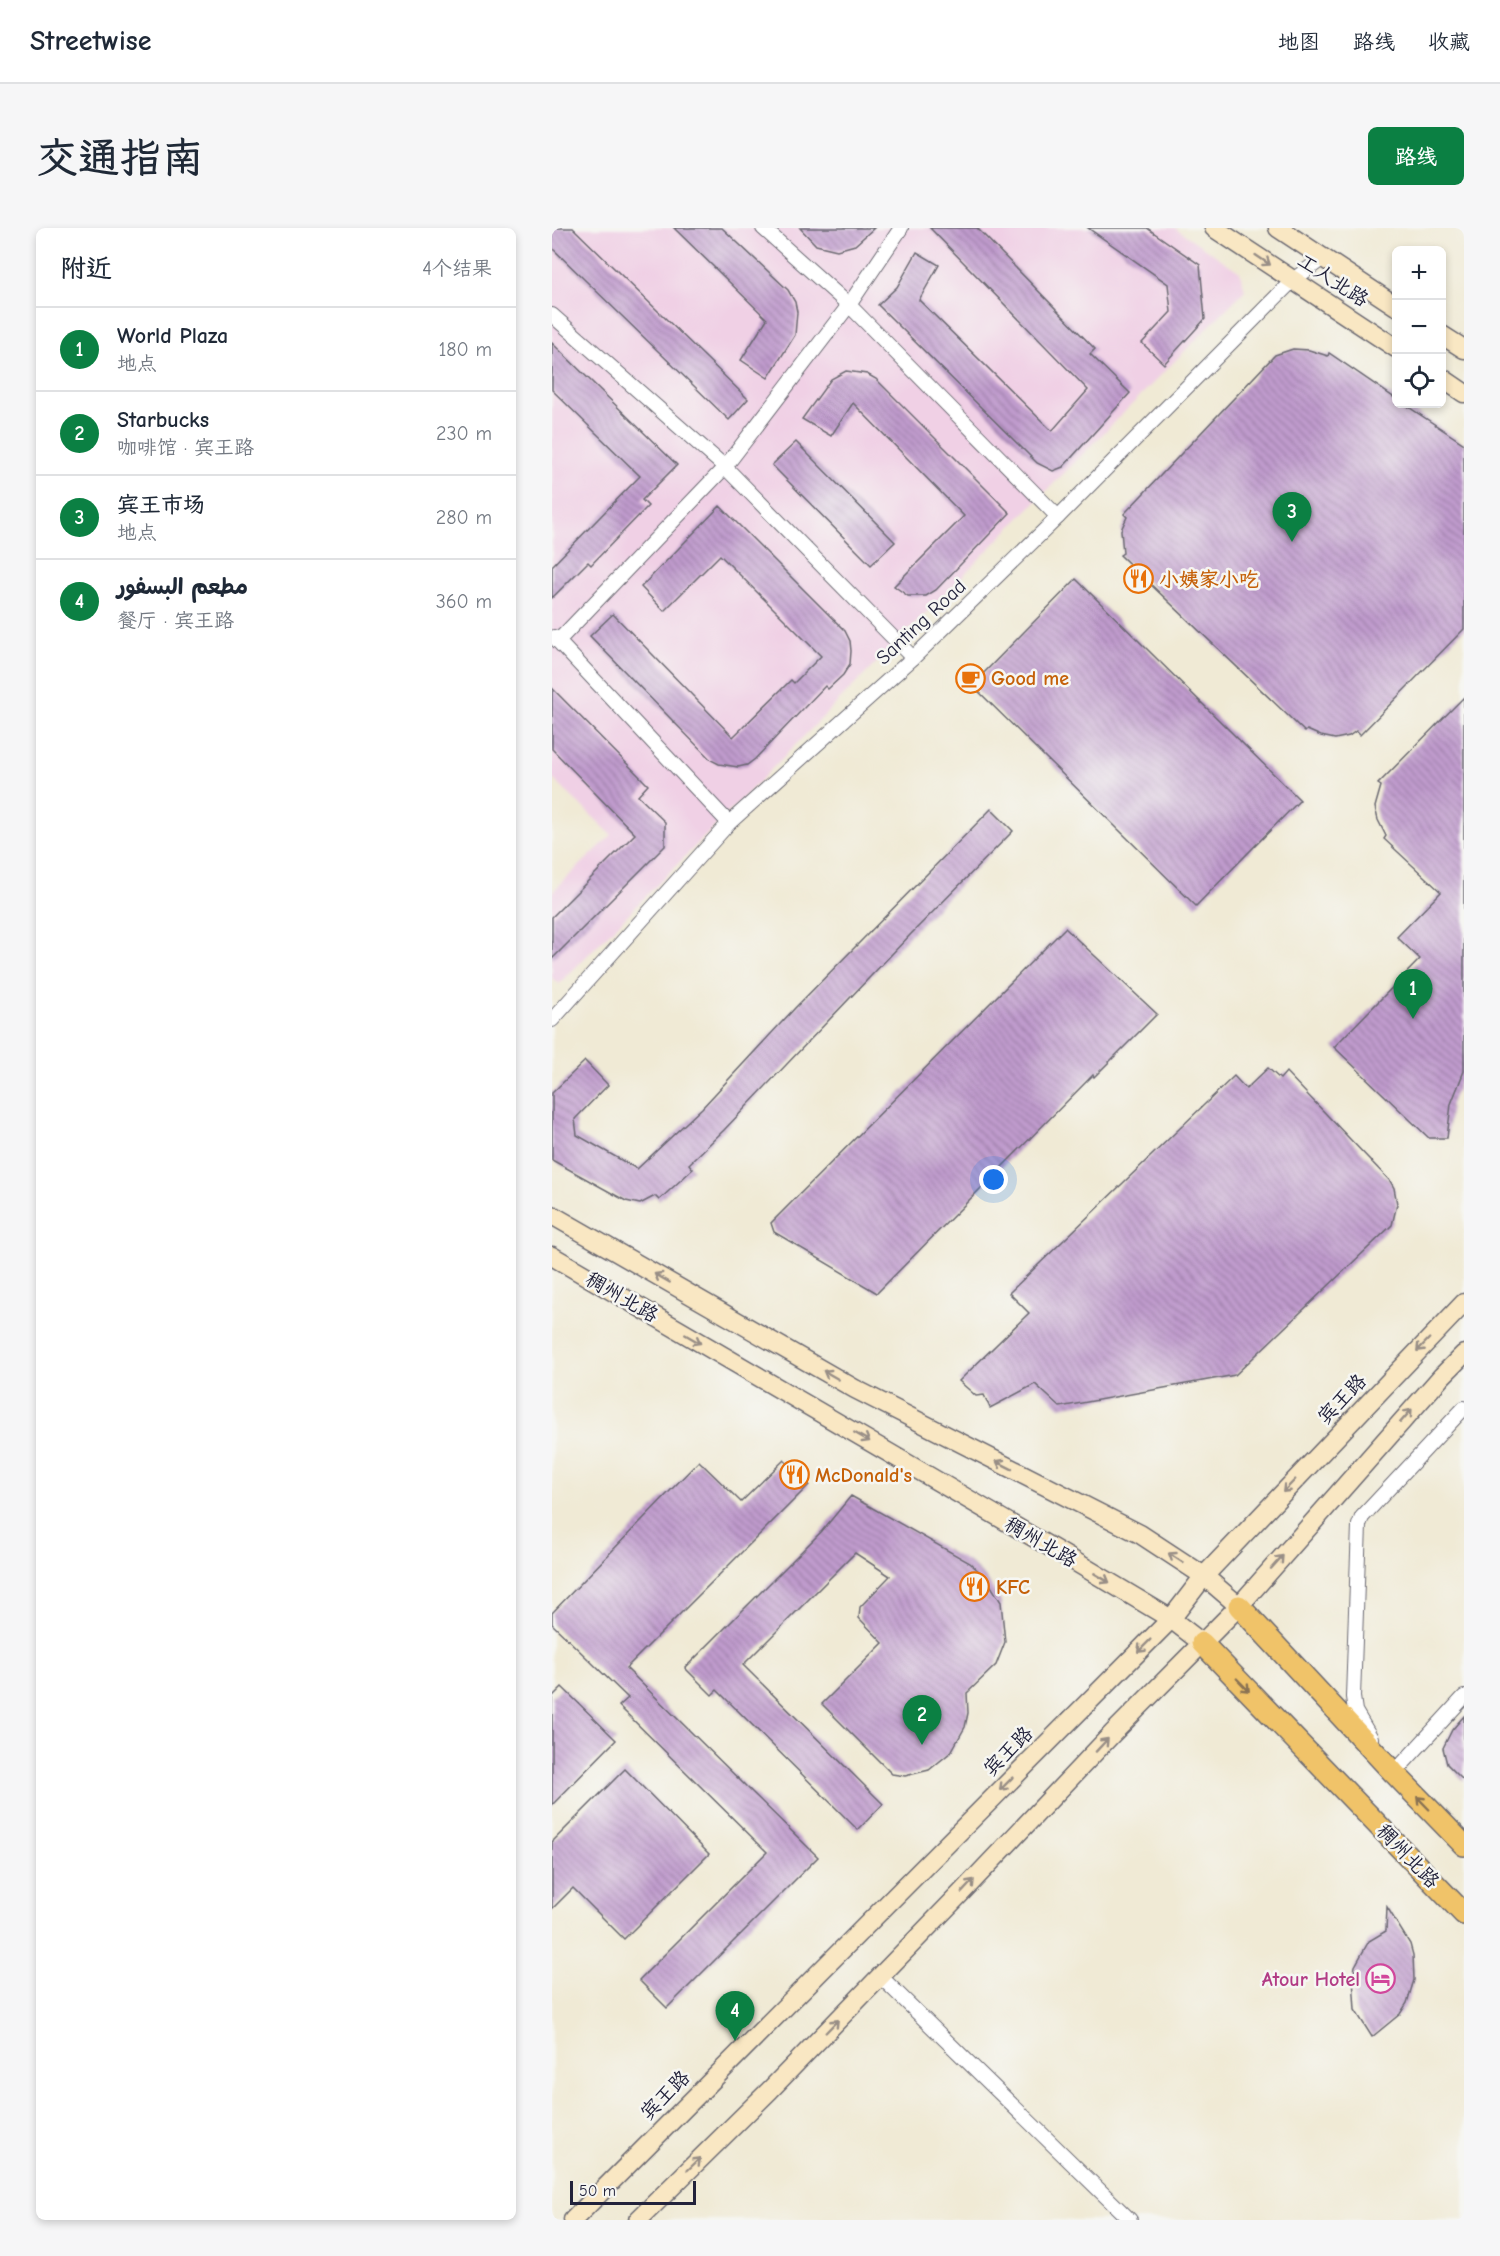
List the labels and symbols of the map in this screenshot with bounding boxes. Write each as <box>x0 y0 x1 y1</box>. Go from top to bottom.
street label: 工人北路 <box>1293 249 1374 312</box>
one-way arrow <box>1254 255 1271 267</box>
pin: 3 <box>1272 492 1312 542</box>
restaurant icon: 小姨家小吃 <box>1122 563 1154 595</box>
place label: 小姨家小吃 <box>1159 568 1259 591</box>
street label: Santing Road <box>871 575 971 669</box>
cafe icon: Good me <box>954 662 986 694</box>
place label: Good me <box>991 667 1069 690</box>
pin: 1 <box>1394 970 1432 1019</box>
your location <box>979 1165 1008 1194</box>
street label: 稠州北路 <box>582 1267 663 1327</box>
one-way arrow <box>654 1272 671 1284</box>
one-way arrow <box>684 1333 701 1345</box>
one-way arrow <box>1416 1338 1431 1353</box>
one-way arrow <box>823 1369 840 1381</box>
street label: 宾王路 <box>1313 1369 1372 1429</box>
one-way arrow <box>1400 1408 1413 1424</box>
one-way arrow <box>853 1431 870 1443</box>
restaurant icon: McDonald's <box>778 1459 810 1491</box>
one-way arrow <box>996 1459 1014 1470</box>
place label: McDonald's <box>815 1464 912 1487</box>
one-way arrow <box>1282 1479 1296 1494</box>
street label: 稠州北路 <box>1001 1512 1082 1572</box>
one-way arrow <box>1168 1551 1185 1563</box>
one-way arrow <box>1271 1554 1284 1570</box>
restaurant icon: KFC <box>959 1571 991 1603</box>
one-way arrow <box>1093 1572 1110 1584</box>
place label: KFC <box>996 1576 1030 1599</box>
one-way arrow <box>1136 1638 1151 1653</box>
one-way arrow <box>1236 1677 1250 1692</box>
pin: 2 <box>902 1696 941 1745</box>
street label: 宾王路 <box>979 1721 1038 1780</box>
one-way arrow <box>1095 1737 1109 1752</box>
one-way arrow <box>999 1777 1013 1792</box>
one-way arrow <box>1416 1796 1430 1811</box>
street label: 稠州北路 <box>1372 1819 1445 1893</box>
one-way arrow <box>961 1879 975 1894</box>
hotel icon: Atour Hotel <box>1365 1963 1397 1995</box>
place label: Atour Hotel <box>1262 1968 1360 1991</box>
pin: 4 <box>716 1992 754 2041</box>
one-way arrow <box>825 2019 839 2034</box>
street label: 宾王路 <box>636 2065 695 2124</box>
one-way arrow <box>687 2157 702 2172</box>
scale bar <box>570 2178 696 2206</box>

